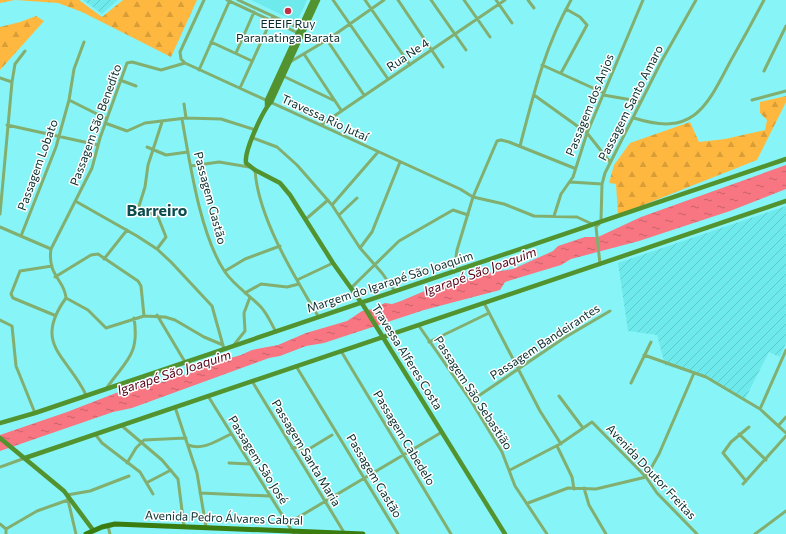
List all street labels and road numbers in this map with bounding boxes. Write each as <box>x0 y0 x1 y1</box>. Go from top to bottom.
street label: Rua Ne 4 <box>384 35 431 73</box>
street label: Passagem Santo Amaro <box>595 42 665 163</box>
street label: Passagem dos Anjos <box>562 52 616 158</box>
street label: Passagem São Benedito <box>67 62 124 187</box>
street label: Travessa Rio Jutaí <box>279 91 372 145</box>
street label: Passagem Lobato <box>14 117 60 212</box>
street label: Passagem Gastão <box>192 150 230 246</box>
street label: Margem do Igarapé São Joaquim <box>305 248 475 316</box>
street label: Passagem Bandeirantes <box>487 300 602 382</box>
street label: Travessa Alferes Costa <box>370 301 446 412</box>
street label: Passagem São Sebastião <box>432 333 516 452</box>
street label: Passagem Cabedelo <box>371 388 439 487</box>
street label: Passagem Santa Maria <box>269 397 344 508</box>
street label: Passagem São José <box>225 413 292 507</box>
street label: Avenida Doutor Freitas <box>604 421 699 522</box>
street label: Passagem Gastão <box>344 431 405 520</box>
street label: Avenida Pedro Álvares Cabral <box>145 507 303 527</box>

